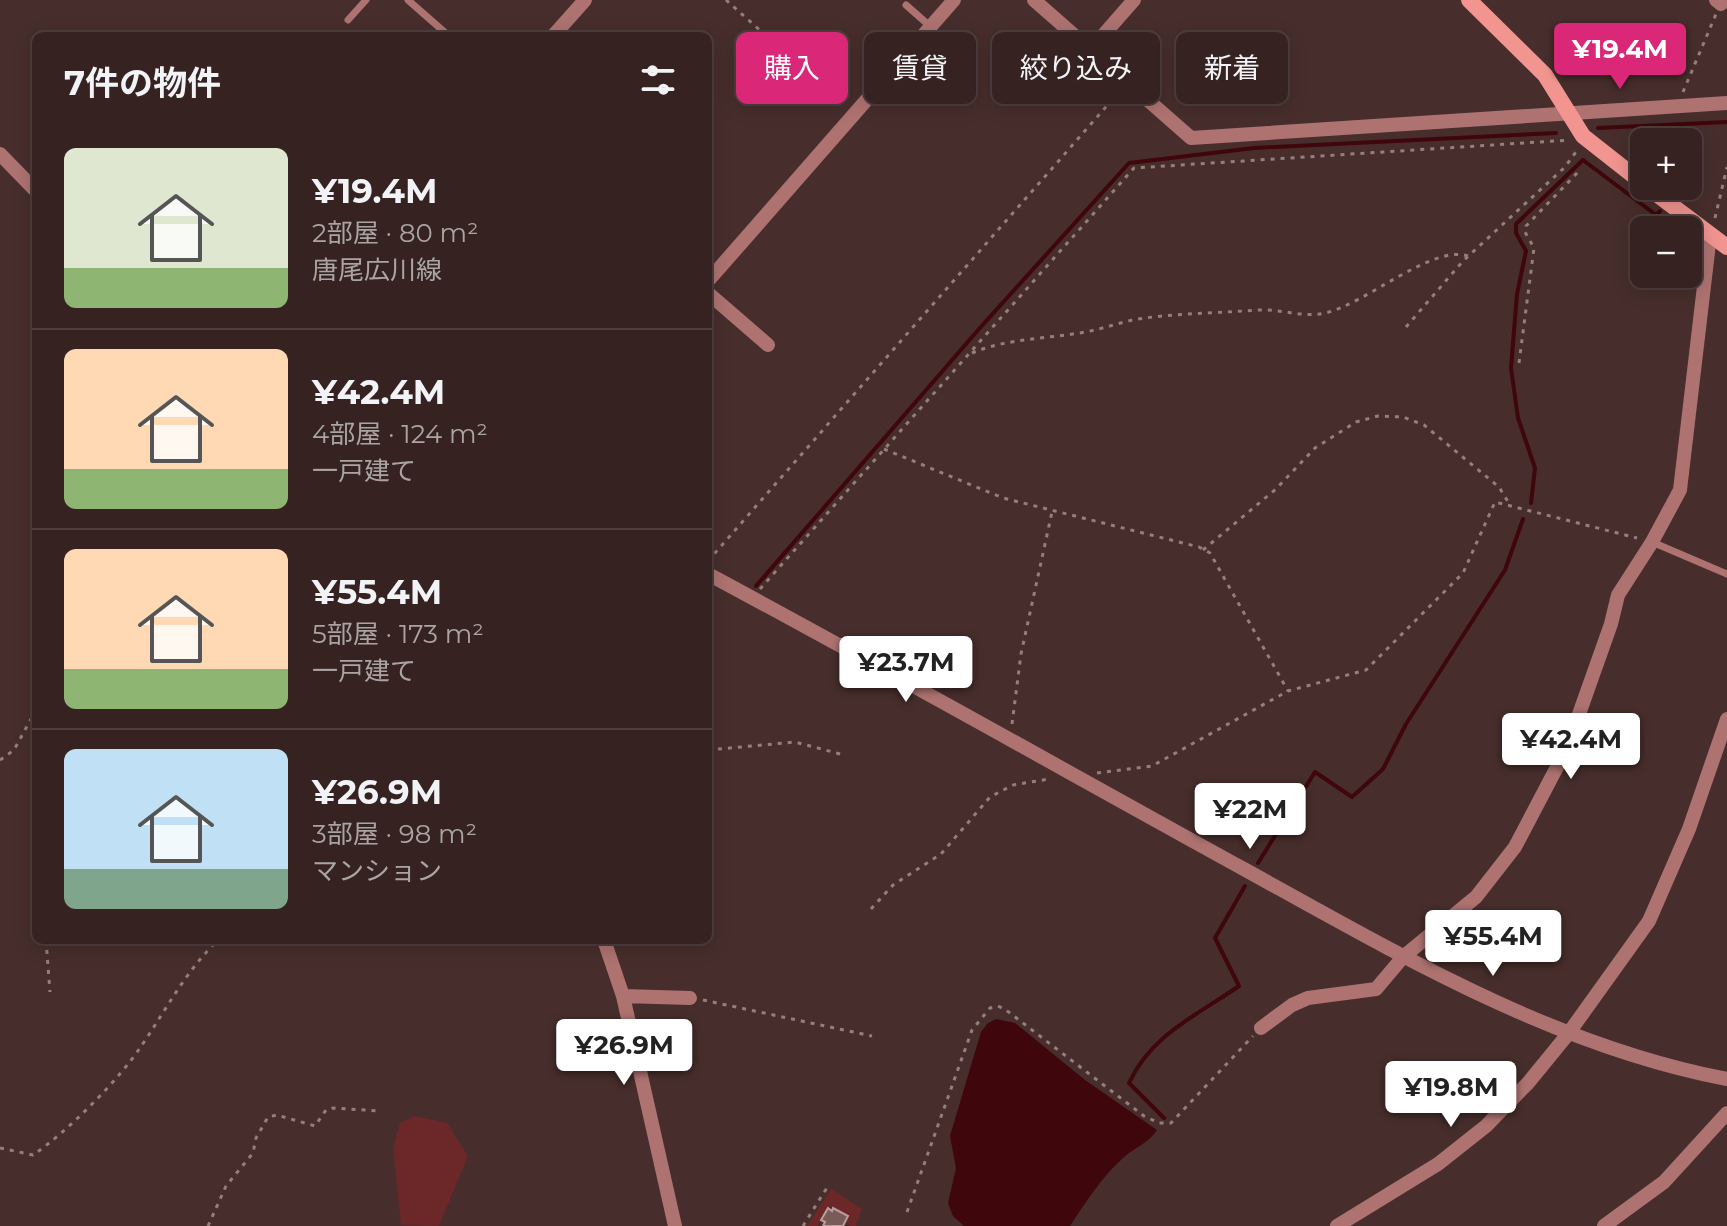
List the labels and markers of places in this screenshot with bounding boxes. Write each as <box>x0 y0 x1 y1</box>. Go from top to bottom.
pin: ¥19.4M <box>1555 23 1685 91</box>
pin: ¥23.7M <box>841 636 971 704</box>
pin: ¥42.4M <box>1506 713 1636 781</box>
pin: ¥22M <box>1203 783 1297 851</box>
pin: ¥55.4M <box>1428 910 1558 978</box>
pin: ¥26.9M <box>559 1019 689 1087</box>
pin: ¥19.8M <box>1386 1061 1516 1129</box>

